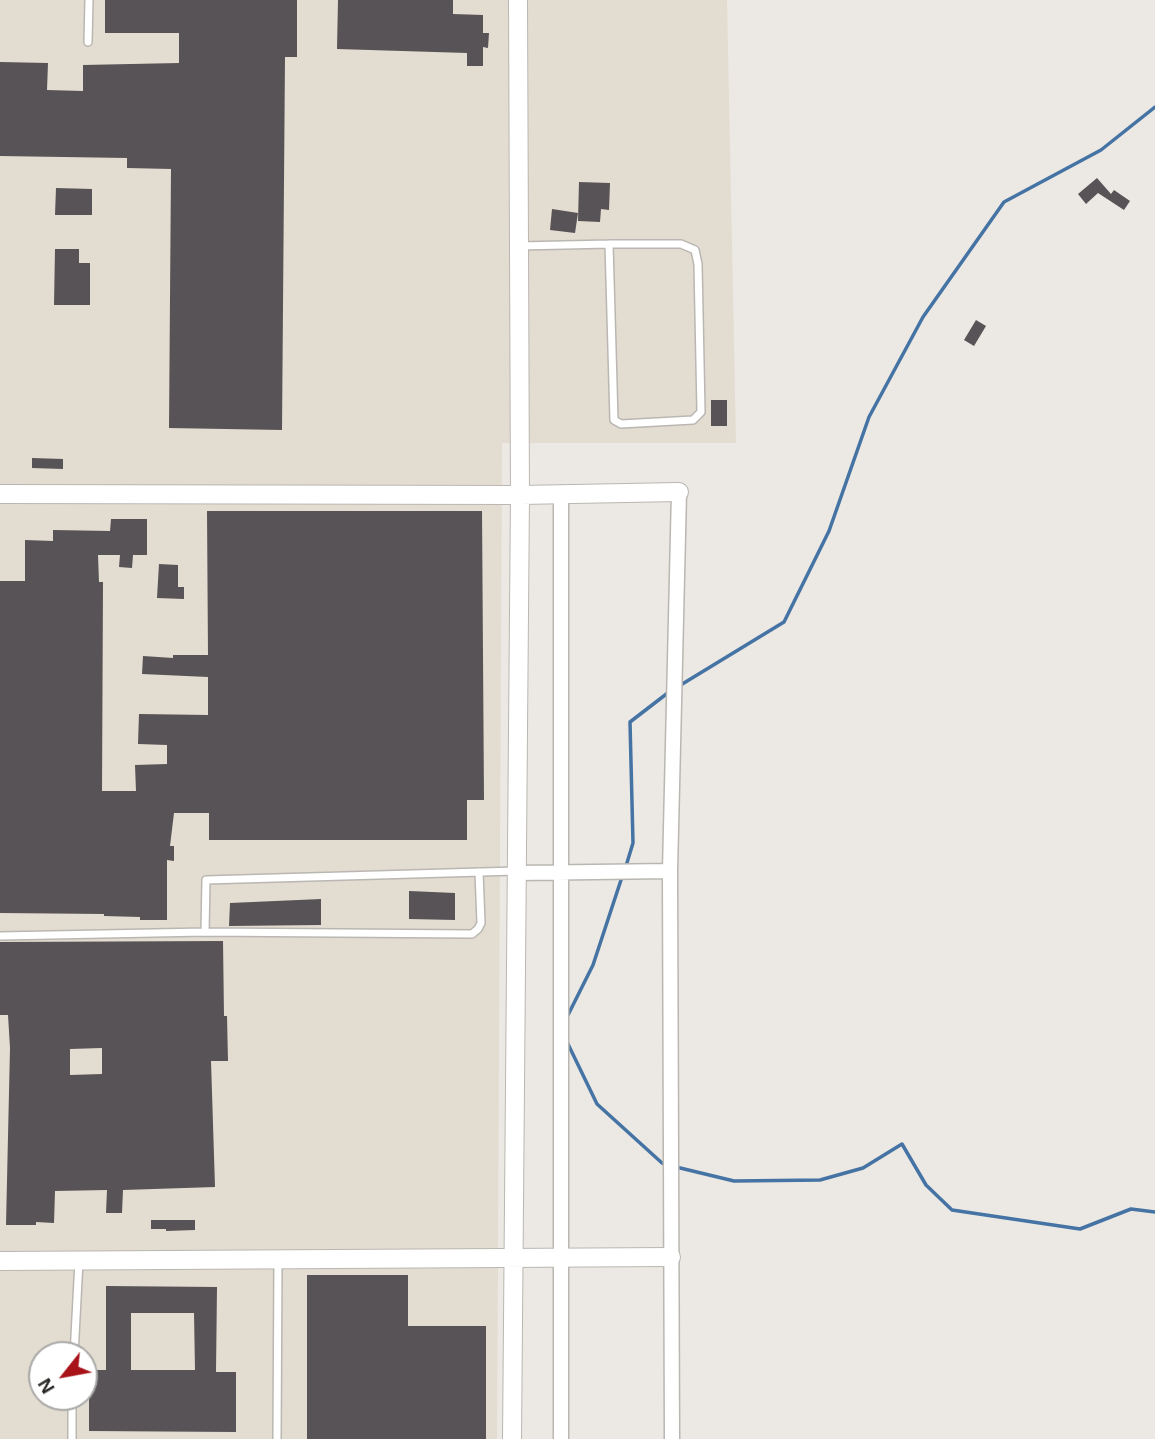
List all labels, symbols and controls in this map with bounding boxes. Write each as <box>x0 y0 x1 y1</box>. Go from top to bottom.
north arrow <box>28 1341 98 1411</box>
text: N <box>34 1375 59 1397</box>

